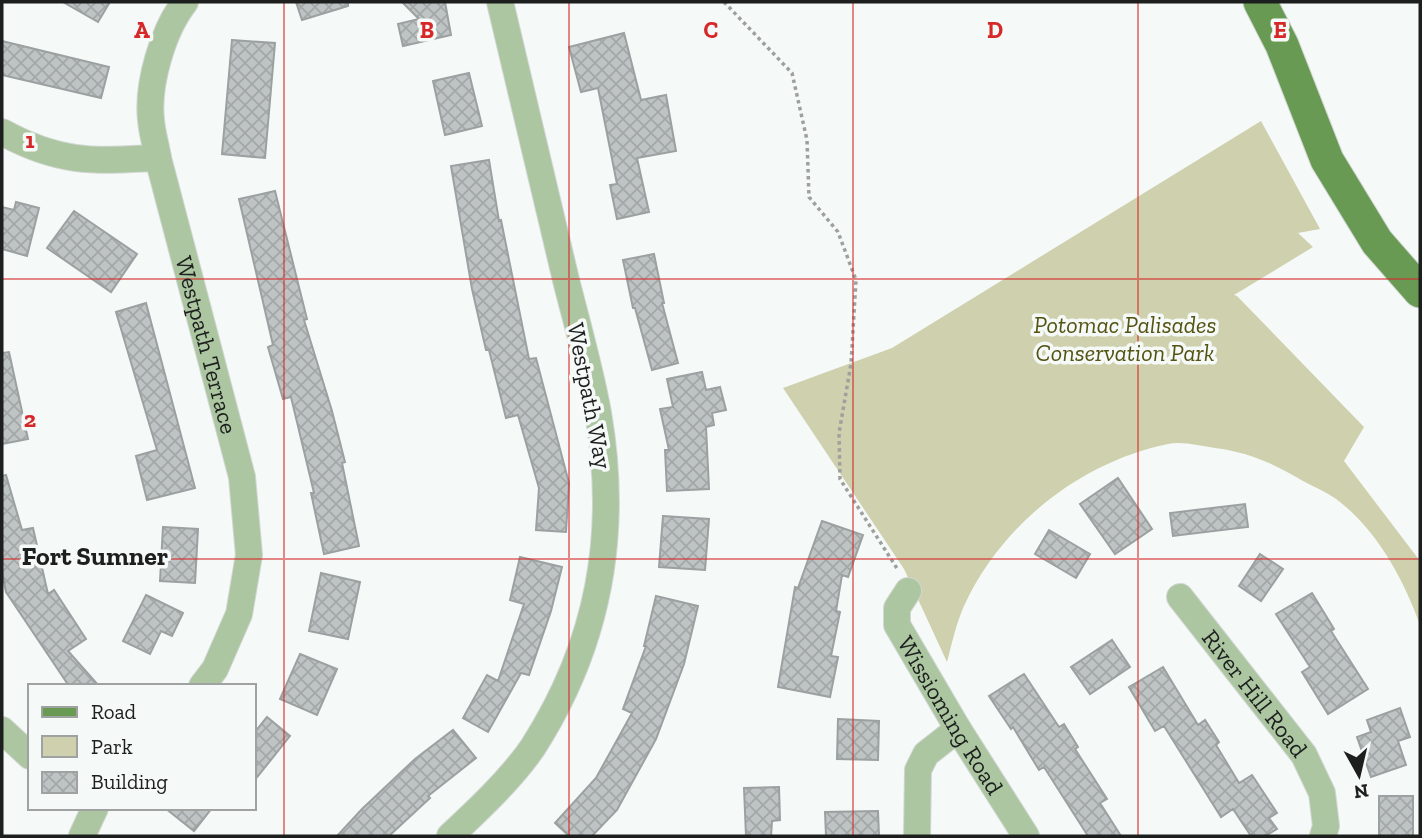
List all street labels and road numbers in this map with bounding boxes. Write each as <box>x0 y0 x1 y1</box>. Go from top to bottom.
street label: Westpath Terrace <box>170 253 244 437</box>
street label: Westpath Way <box>562 320 619 472</box>
street label: River Hill Road <box>1196 623 1314 763</box>
street label: Wissioming Road <box>892 630 1010 800</box>

